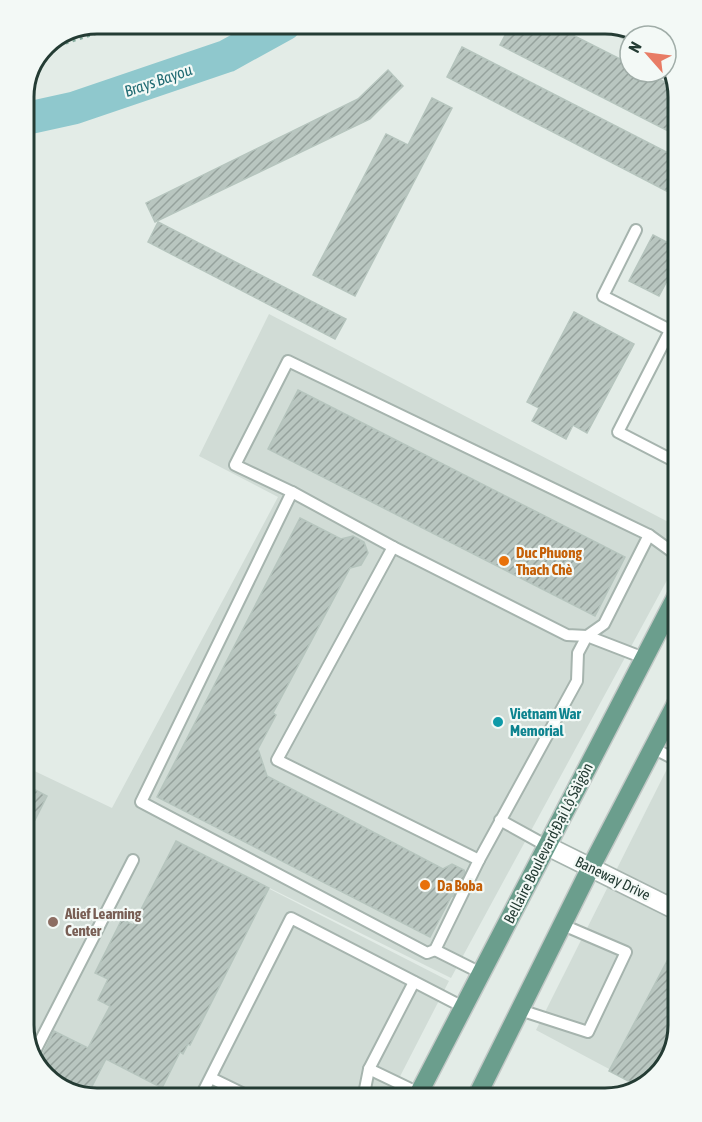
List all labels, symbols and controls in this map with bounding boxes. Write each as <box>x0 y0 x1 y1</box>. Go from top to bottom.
north arrow <box>618 24 678 84</box>
text: N <box>625 39 645 55</box>
water label: Brays Bayou <box>122 60 195 101</box>
place label: Duc Phuong Thach Chè <box>516 544 582 578</box>
marker: Duc Phuong Thach Chè <box>497 554 511 568</box>
place label: Vietnam War Memorial <box>509 705 581 739</box>
marker: Vietnam War Memorial <box>491 715 505 729</box>
street label: Bellaire Boulevard;Đại Lộ Sàigòn <box>500 760 596 926</box>
street label: Baneway Drive <box>573 853 653 904</box>
place label: Da Boba <box>437 877 483 894</box>
marker: Da Boba <box>418 878 432 892</box>
place label: Alief Learning Center <box>64 905 142 939</box>
marker: Alief Learning Center <box>46 915 60 929</box>

